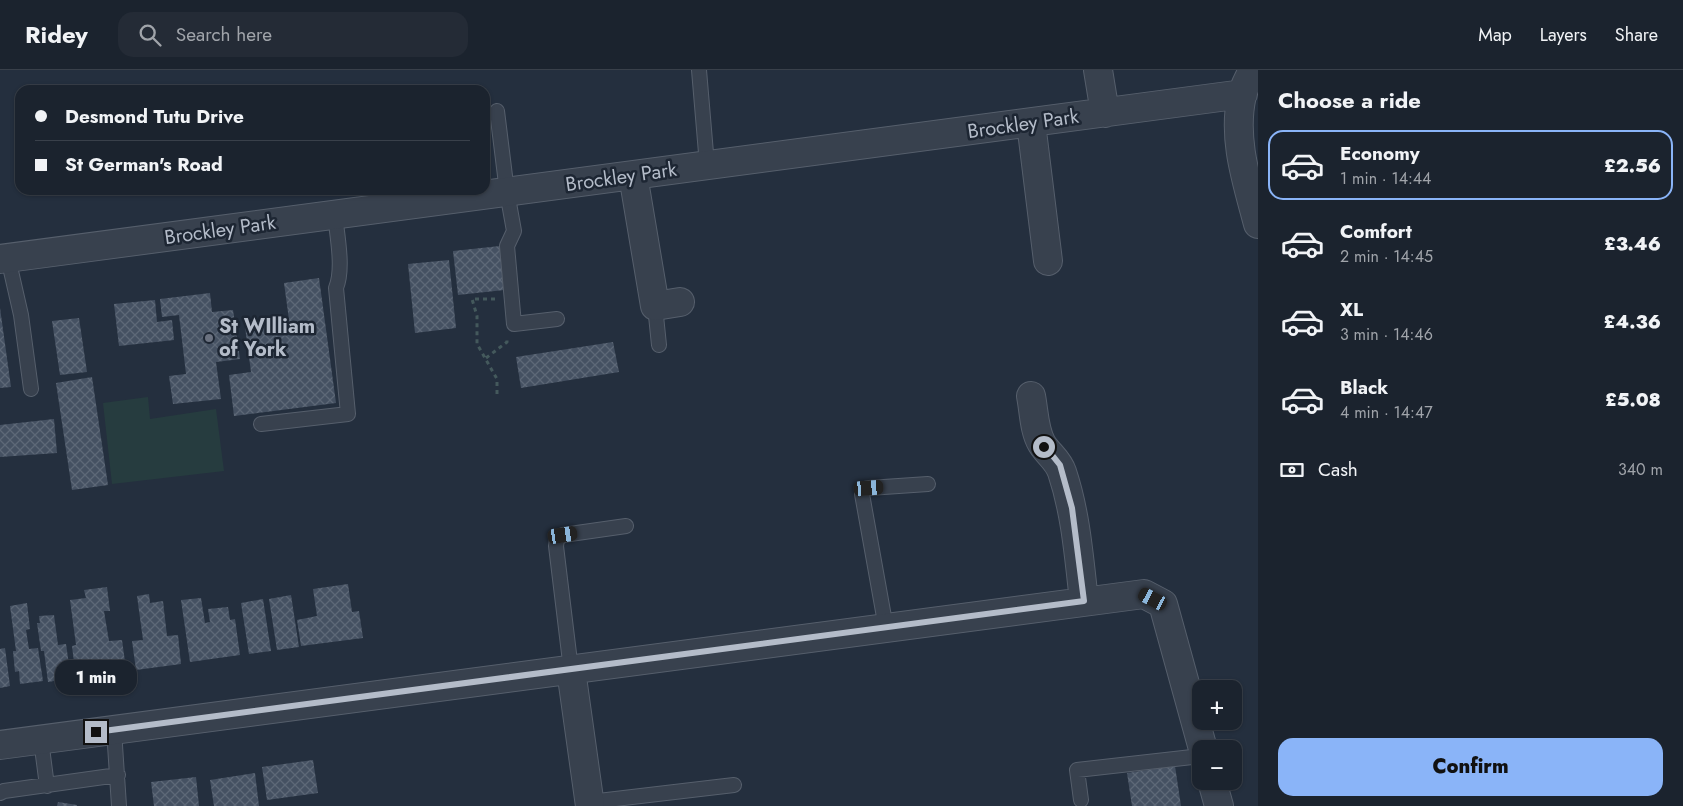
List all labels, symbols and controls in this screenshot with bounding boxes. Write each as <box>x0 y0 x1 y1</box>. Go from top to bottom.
search box <box>118 12 468 57</box>
text: Ridey <box>25 17 88 52</box>
icon: search <box>136 21 164 49</box>
text: Search here <box>176 21 272 48</box>
text: Map <box>1478 22 1512 48</box>
text: Layers <box>1540 22 1587 48</box>
text: Share <box>1615 22 1658 48</box>
text: Choose a ride <box>1278 84 1421 116</box>
street label: Brockley Park <box>966 102 1081 146</box>
text: Desmond Tutu Drive <box>65 103 244 130</box>
text: Economy <box>1340 140 1420 167</box>
icon: car <box>1280 143 1325 188</box>
text: St German's Road <box>65 151 223 178</box>
text: £2.56 <box>1604 152 1661 179</box>
street label: Brockley Park <box>564 155 679 199</box>
text: 1 min · 14:44 <box>1340 167 1431 190</box>
street label: Brockley Park <box>163 208 278 252</box>
text: Comfort <box>1340 218 1412 245</box>
icon: car <box>1280 221 1325 266</box>
text: £3.46 <box>1604 230 1661 257</box>
text: 2 min · 14:45 <box>1340 245 1433 268</box>
text: XL <box>1340 296 1363 323</box>
icon: car <box>1280 299 1325 344</box>
text: £4.36 <box>1604 308 1661 335</box>
place label: St WIlliam of York <box>219 312 315 364</box>
text: 3 min · 14:46 <box>1340 323 1433 346</box>
marker: St WIlliam of York <box>203 332 215 344</box>
text: Black <box>1340 374 1388 401</box>
icon: car <box>1280 377 1325 422</box>
text: £5.08 <box>1605 386 1661 413</box>
text: 4 min · 14:47 <box>1340 401 1433 424</box>
route start <box>1033 436 1055 458</box>
icon: cash <box>1278 456 1306 484</box>
text: Cash <box>1318 456 1358 483</box>
text: 340 m <box>1618 458 1663 481</box>
car <box>853 479 884 497</box>
car <box>547 525 578 545</box>
car <box>1136 586 1169 612</box>
callout: 1 min <box>55 660 137 694</box>
text: 1 min <box>76 666 116 689</box>
map controls <box>1192 680 1242 790</box>
button: + <box>1192 680 1242 730</box>
route end <box>85 721 107 743</box>
button: Confirm <box>1278 738 1663 796</box>
button: − <box>1192 740 1242 790</box>

